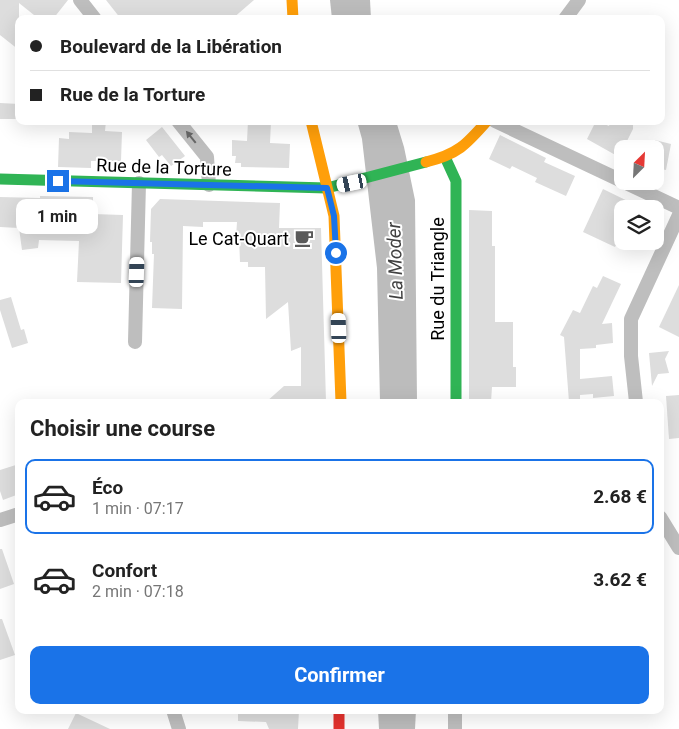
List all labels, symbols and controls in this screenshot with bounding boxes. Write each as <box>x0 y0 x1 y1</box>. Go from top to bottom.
text: Boulevard de la Libération <box>60 35 282 58</box>
text: Rue de la Torture <box>60 83 205 106</box>
one-way arrow <box>185 130 196 143</box>
north arrow <box>614 140 664 190</box>
map controls <box>614 140 664 250</box>
street label: Rue de la Torture <box>96 154 232 180</box>
route end <box>47 170 69 192</box>
car <box>335 173 368 193</box>
callout: 1 min <box>17 198 99 234</box>
button: layers <box>614 200 664 250</box>
text: 1 min <box>37 207 77 226</box>
street label: Rue du Triangle <box>427 217 448 341</box>
water label: La Moder <box>382 221 408 300</box>
cafe icon: Le Cat-Quart <box>293 227 315 249</box>
place label: Le Cat-Quart <box>188 228 289 249</box>
route start <box>325 242 347 264</box>
car <box>128 257 145 287</box>
car <box>330 313 347 343</box>
text: Choisir une course <box>30 416 215 441</box>
icon: car <box>32 474 77 519</box>
text: Éco <box>92 476 123 499</box>
text: 2.68 € <box>593 485 647 508</box>
text: 1 min · 07:17 <box>92 499 184 518</box>
icon: car <box>32 557 77 602</box>
text: Confort <box>92 559 157 582</box>
text: 3.62 € <box>593 568 647 591</box>
text: 2 min · 07:18 <box>92 582 184 601</box>
button: Confirmer <box>30 646 649 704</box>

